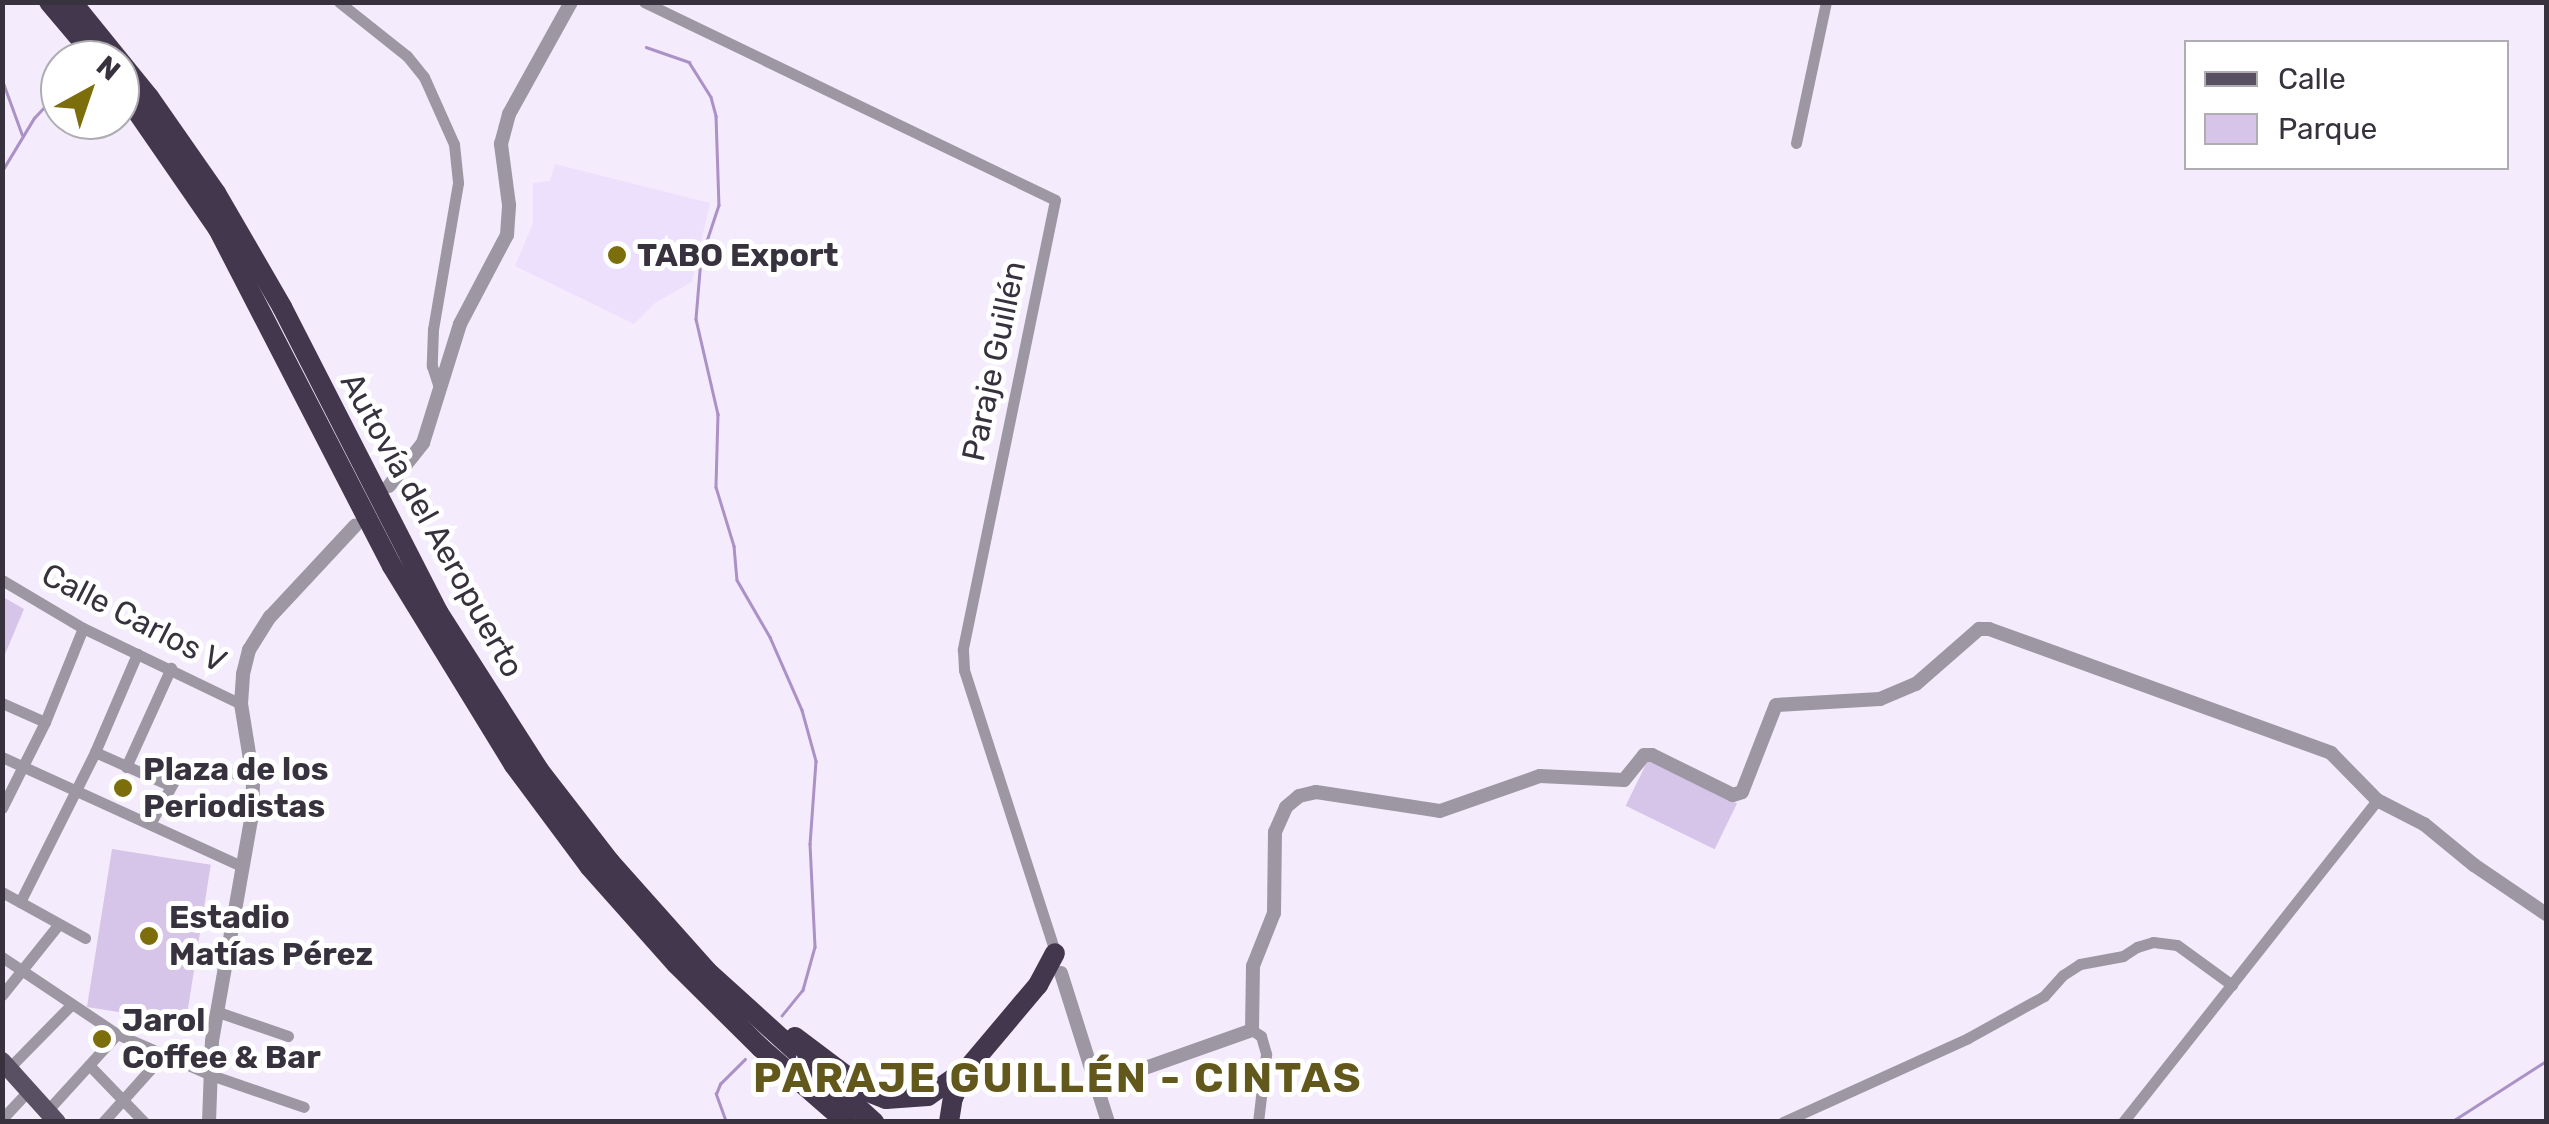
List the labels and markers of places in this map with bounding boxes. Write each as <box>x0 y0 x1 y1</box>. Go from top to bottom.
place label: TABO Export <box>637 236 838 274</box>
marker: TABO Export <box>606 244 628 266</box>
place label: Plaza de los Periodistas <box>143 751 328 826</box>
marker: Plaza de los Periodistas <box>112 777 134 799</box>
place label: Estadio Matías Pérez <box>169 899 373 974</box>
marker: Estadio Matías Pérez <box>138 925 160 947</box>
place label: Jarol Coffee & Bar <box>122 1002 321 1077</box>
marker: Jarol Coffee & Bar <box>91 1028 113 1050</box>

